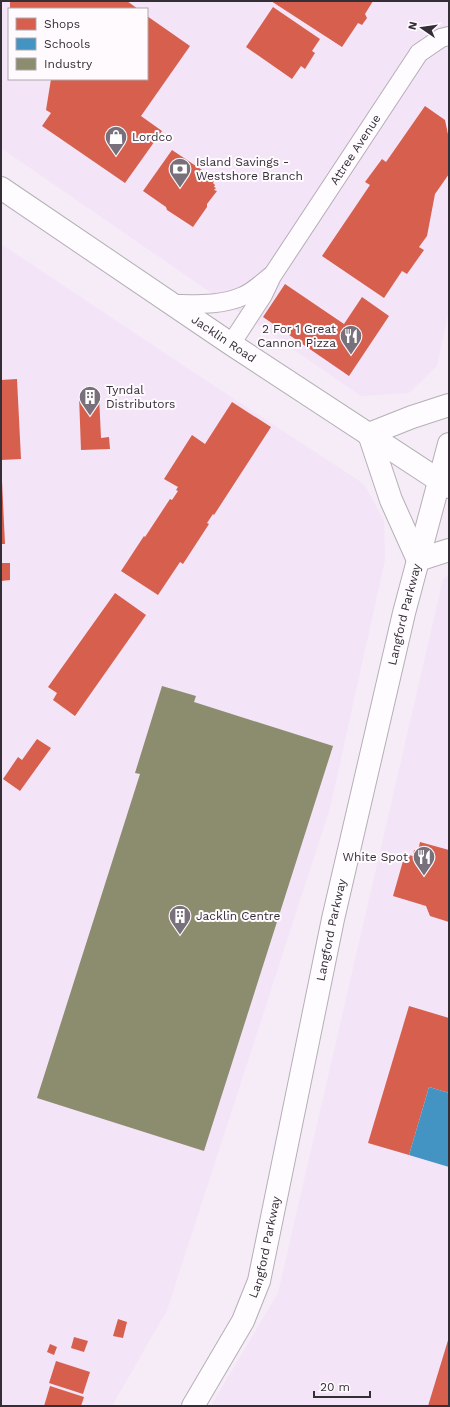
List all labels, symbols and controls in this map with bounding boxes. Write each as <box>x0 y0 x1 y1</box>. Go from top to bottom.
legend <box>8 8 148 80</box>
north arrow <box>402 8 442 48</box>
text: Shops <box>44 17 80 31</box>
text: N <box>405 20 420 31</box>
text: Schools <box>44 37 90 51</box>
text: Industry <box>44 57 93 71</box>
street label: Attree Avenue <box>327 112 384 187</box>
shop icon: Lordco <box>103 124 129 157</box>
place label: Lordco <box>132 130 172 144</box>
place label: Island Savings - Westshore Branch <box>196 155 303 183</box>
bank icon: Island Savings - Westshore Branch <box>167 156 193 189</box>
street label: Jacklin Road <box>189 312 259 365</box>
place label: 2 For 1 Great Cannon Pizza <box>257 322 336 350</box>
restaurant icon: 2 For 1 Great Cannon Pizza <box>338 323 364 356</box>
place label: Tyndal Distributors <box>106 383 175 411</box>
building icon: Tyndal Distributors <box>77 384 103 417</box>
street label: Langford Parkway <box>385 561 424 667</box>
restaurant icon: White Spot <box>411 844 437 877</box>
place label: White Spot <box>343 850 408 864</box>
street label: Langford Parkway <box>313 877 349 982</box>
building icon: Jacklin Centre <box>167 903 193 936</box>
place label: Jacklin Centre <box>196 909 281 923</box>
street label: Langford Parkway <box>246 1194 283 1300</box>
scale bar <box>314 1373 370 1399</box>
text: 20 m <box>320 1380 350 1394</box>

